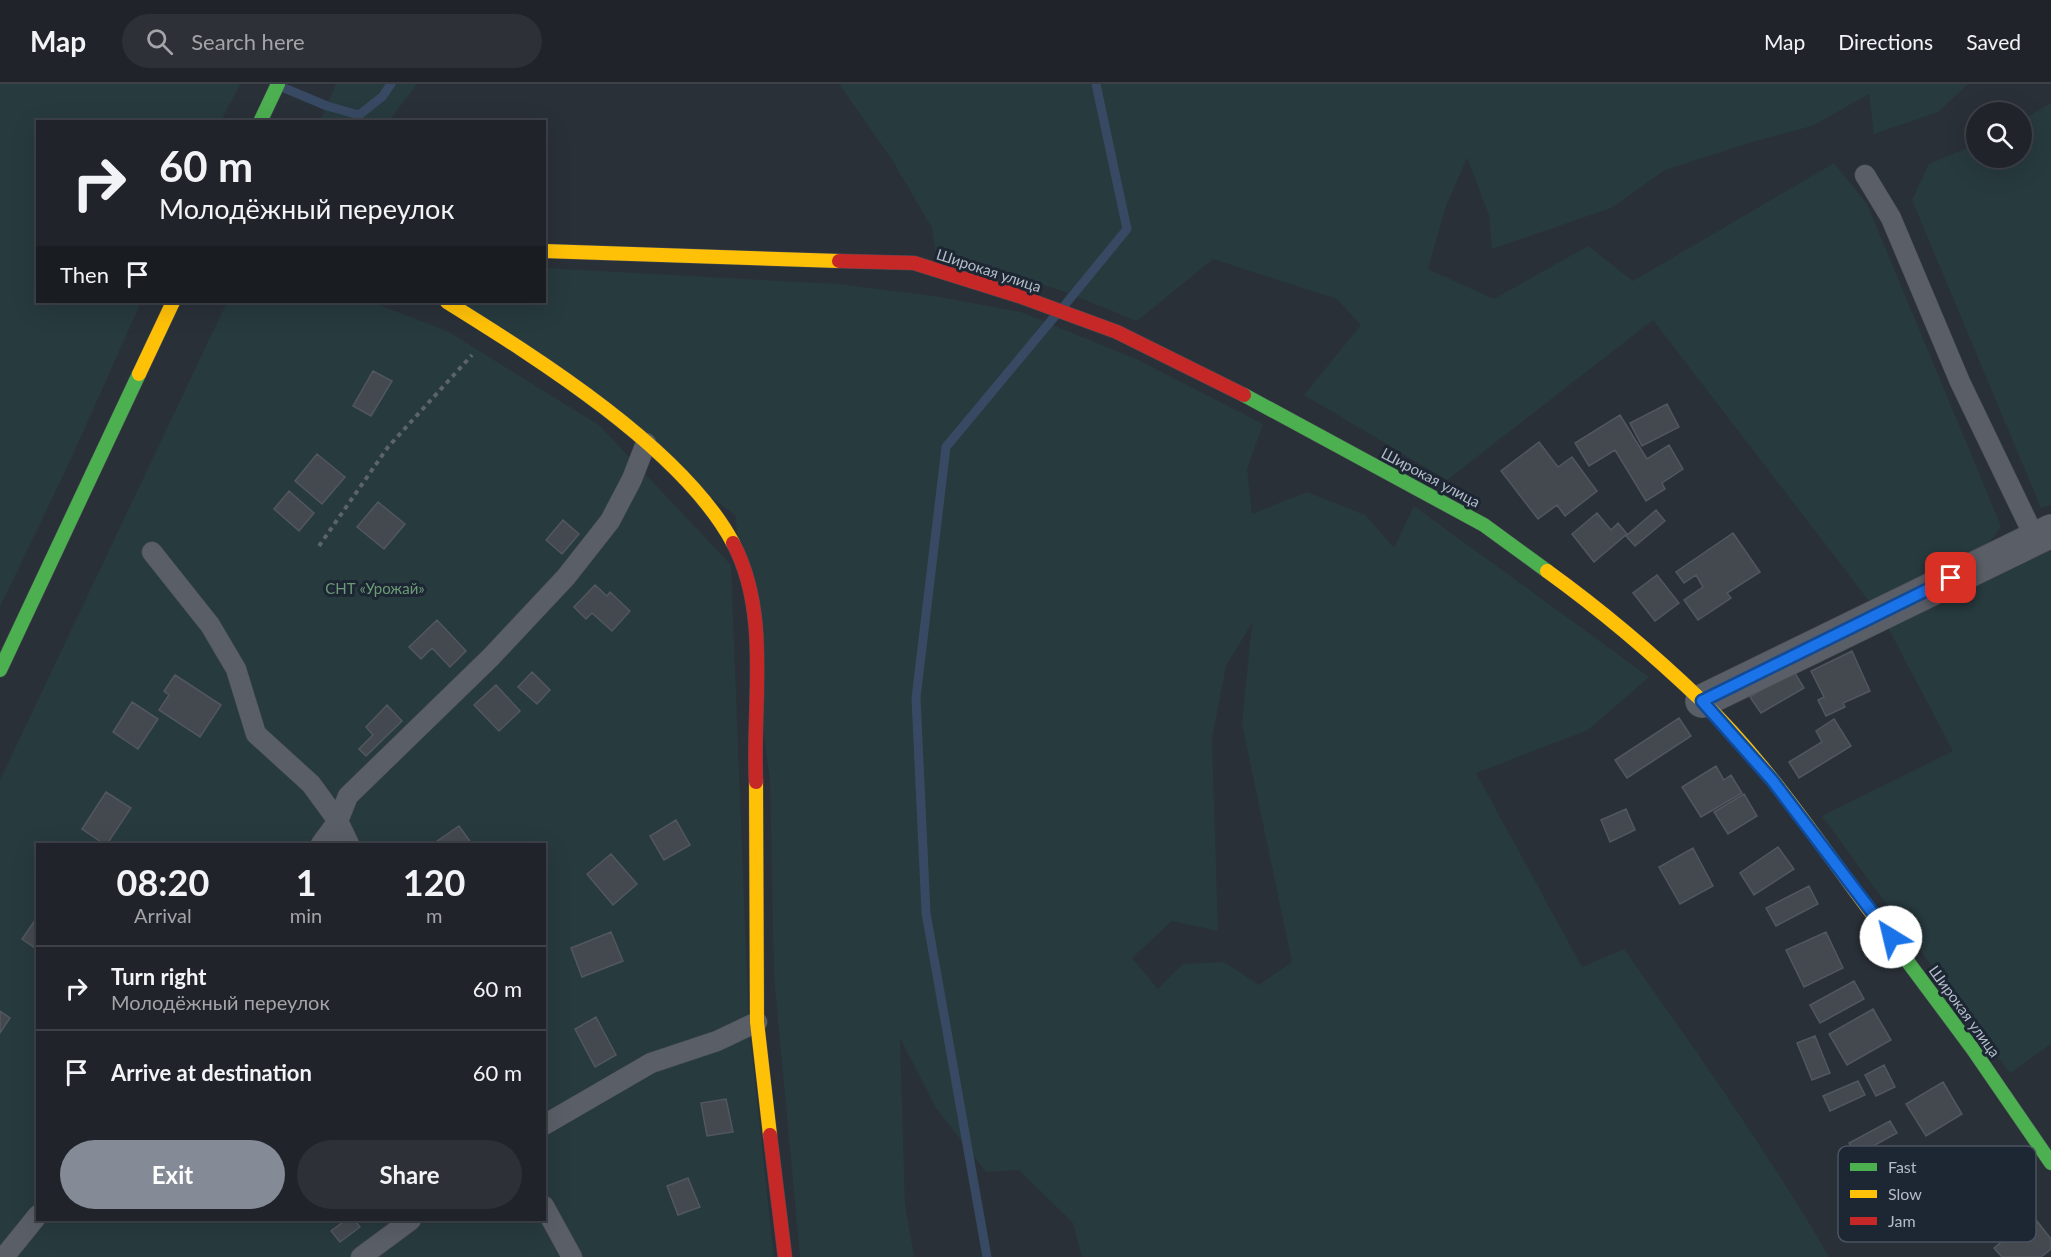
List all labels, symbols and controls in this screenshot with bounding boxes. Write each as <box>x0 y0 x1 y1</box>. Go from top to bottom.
search box <box>122 14 542 68</box>
text: Map <box>30 24 86 58</box>
icon: search <box>143 25 176 58</box>
text: Search here <box>191 28 305 55</box>
text: Map <box>1764 29 1805 54</box>
text: Directions <box>1838 29 1933 54</box>
text: Saved <box>1966 29 2021 54</box>
map controls <box>1966 102 2032 168</box>
button: search <box>1966 102 2032 168</box>
text: 60 m <box>159 141 253 191</box>
icon: right <box>60 144 138 222</box>
text: Молодёжный переулок <box>159 192 454 225</box>
street label: Широкая улица <box>934 245 1044 295</box>
icon: arrive <box>121 258 154 291</box>
text: Then <box>60 261 109 288</box>
street label: Широкая улица <box>1379 443 1483 511</box>
pin <box>1925 552 1976 603</box>
icon: arrive <box>1934 561 1967 594</box>
park label: СНТ «Урожай» <box>325 579 425 597</box>
text: 08:20 <box>117 860 209 904</box>
text: 1 <box>296 860 317 904</box>
text: 120 <box>403 860 465 904</box>
text: Arrival <box>134 903 192 927</box>
text: min <box>290 903 322 927</box>
text: m <box>426 903 442 927</box>
position arrow <box>1859 905 1923 969</box>
street label: Широкая улица <box>1926 962 2004 1060</box>
text: Turn right <box>111 963 206 990</box>
icon: right <box>60 972 93 1005</box>
text: 60 m <box>473 975 522 1002</box>
text: Молодёжный переулок <box>111 990 330 1014</box>
icon: arrive <box>60 1056 93 1089</box>
text: Arrive at destination <box>111 1059 312 1086</box>
text: 60 m <box>473 1059 522 1086</box>
button: Exit <box>60 1140 285 1209</box>
button: Share <box>297 1140 522 1209</box>
legend <box>1838 1146 2036 1242</box>
text: Fast <box>1888 1157 1917 1176</box>
text: Slow <box>1888 1184 1922 1203</box>
text: Jam <box>1888 1211 1916 1230</box>

